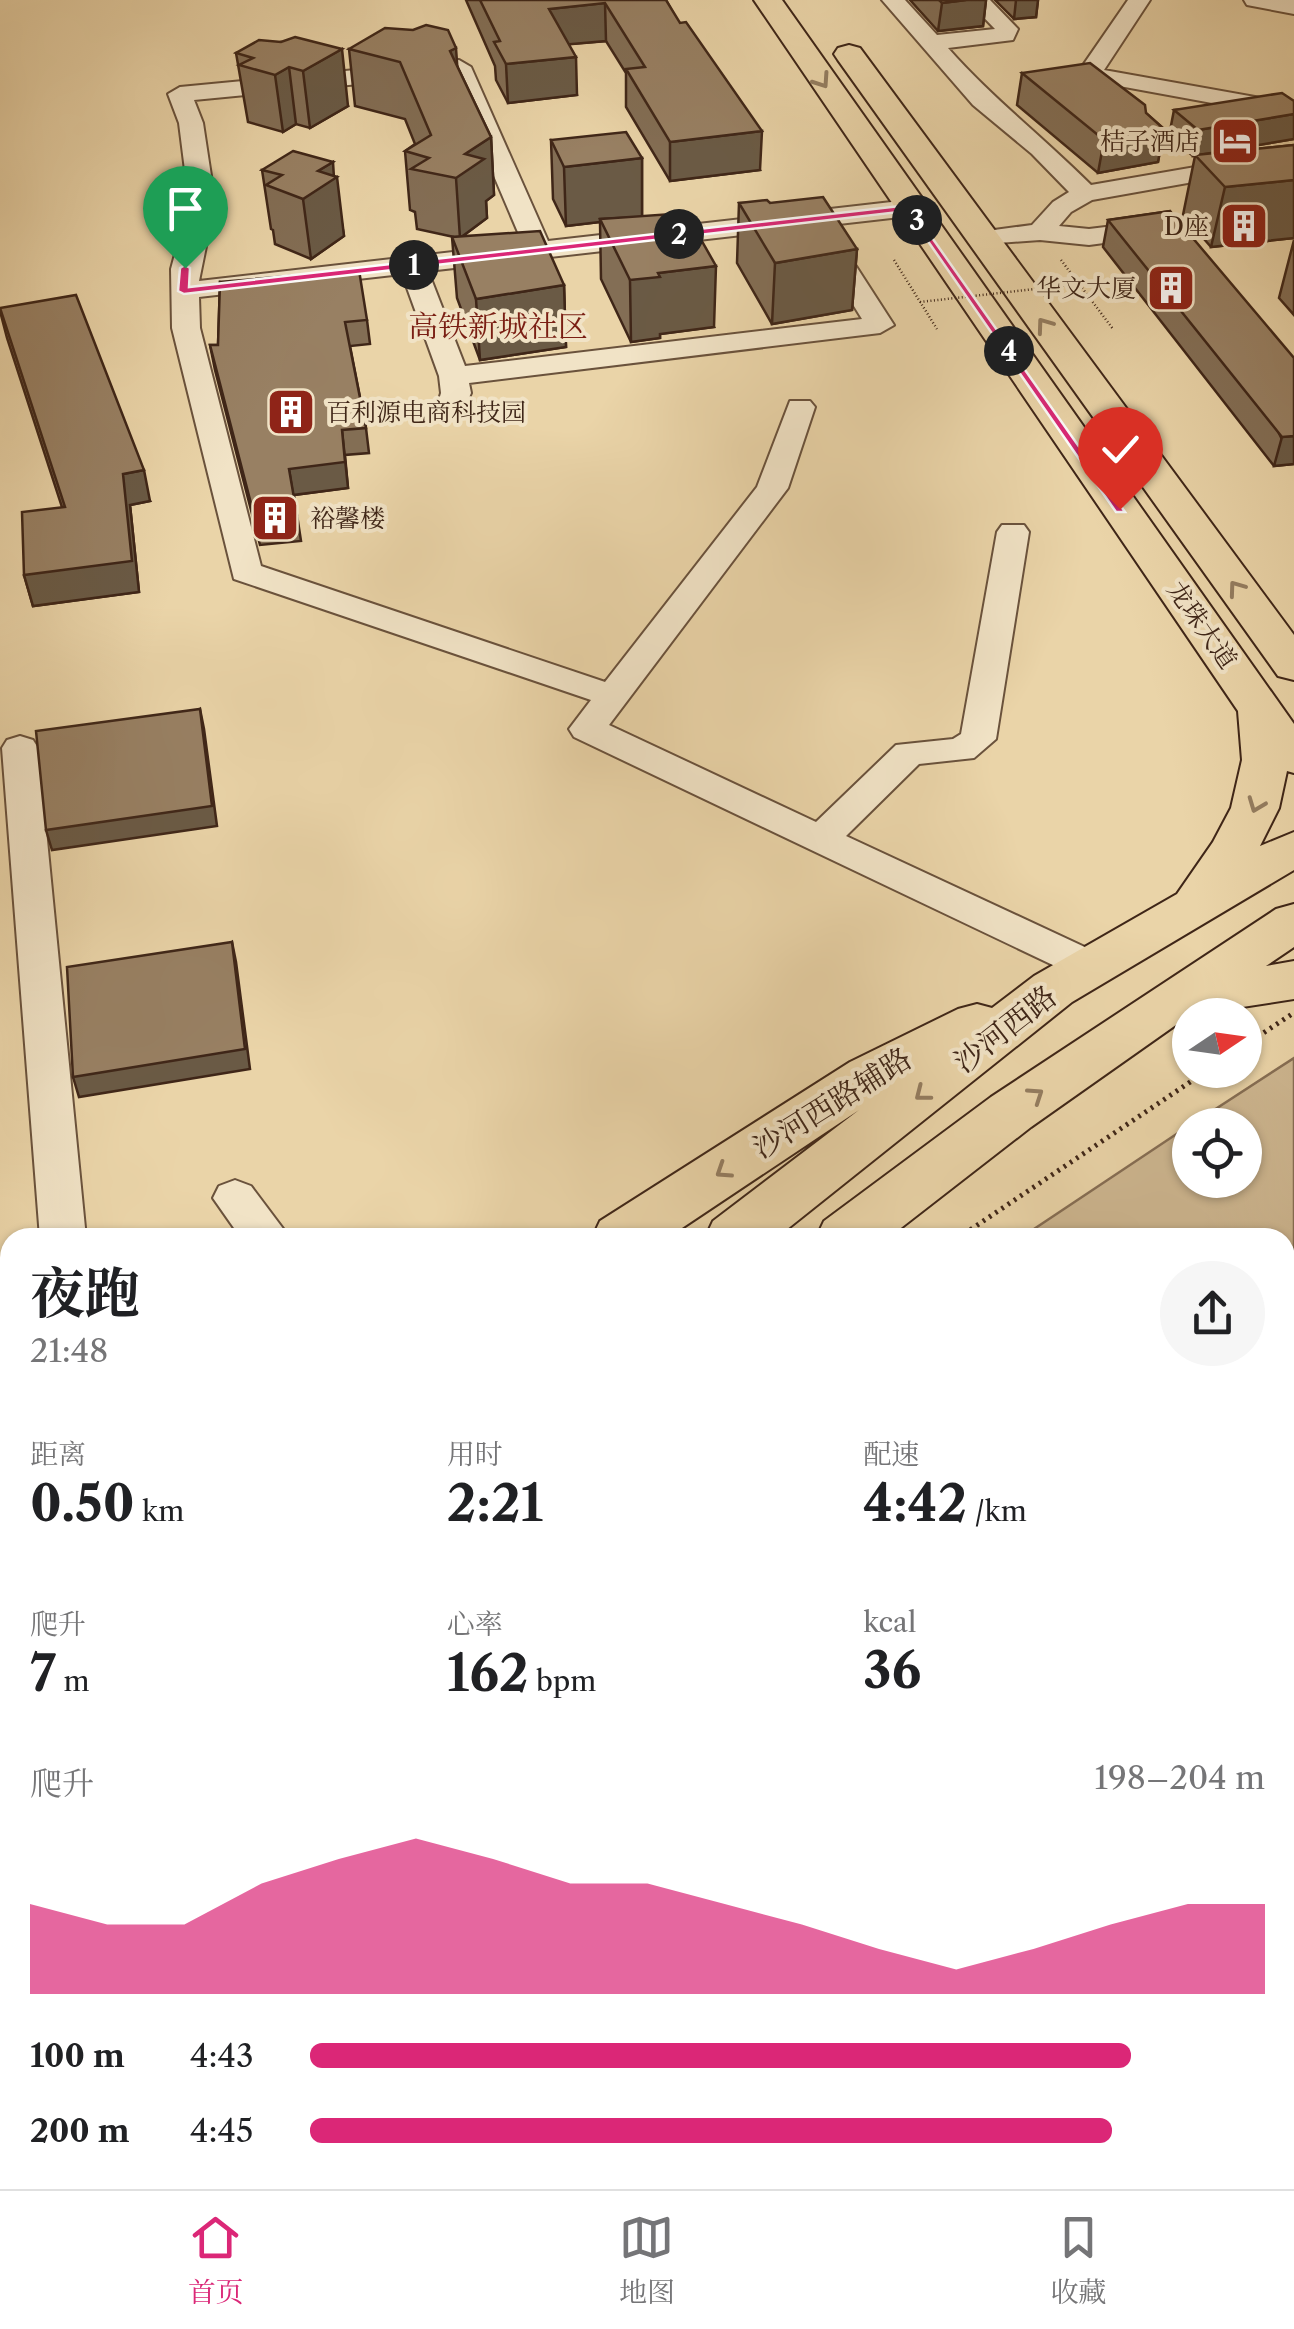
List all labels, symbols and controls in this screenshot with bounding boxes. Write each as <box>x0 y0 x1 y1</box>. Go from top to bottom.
one-way arrow <box>810 70 829 88</box>
hotel icon: 桔子酒店 <box>1209 115 1261 167</box>
place label: 桔子酒店 <box>1100 126 1200 157</box>
pin <box>143 166 228 269</box>
icon: arrive <box>158 181 213 236</box>
pin: 3 <box>892 195 942 245</box>
building icon: D座 <box>1218 200 1270 252</box>
text: 3 <box>909 203 925 237</box>
pin: 2 <box>654 209 704 259</box>
place label: D座 <box>1164 211 1209 242</box>
text: 2 <box>671 217 687 251</box>
pin: 1 <box>389 240 439 290</box>
text: 1 <box>408 248 420 282</box>
building icon: 华文大厦 <box>1145 262 1197 314</box>
place label: 华文大厦 <box>1036 273 1136 304</box>
district label: 高铁新城社区 <box>408 308 588 345</box>
one-way arrow <box>1038 318 1057 337</box>
pin: 4 <box>984 326 1034 376</box>
text: 4 <box>1001 334 1017 368</box>
building icon: 百利源电商科技园 <box>265 386 317 438</box>
place label: 百利源电商科技园 <box>326 397 526 428</box>
pin <box>1078 407 1163 510</box>
icon: check <box>1093 422 1148 477</box>
building icon: 裕馨楼 <box>249 492 301 544</box>
place label: 裕馨楼 <box>310 503 385 534</box>
street label: 龙珠大道 <box>1161 575 1243 675</box>
one-way arrow <box>1230 580 1249 599</box>
one-way arrow <box>1247 795 1268 812</box>
street label: 沙河西路 <box>946 977 1064 1081</box>
north arrow <box>1172 998 1262 1088</box>
map controls <box>1172 998 1262 1198</box>
street label: 沙河西路辅路 <box>746 1040 918 1166</box>
one-way arrow <box>915 1082 933 1099</box>
one-way arrow <box>1024 1089 1043 1107</box>
button: locate <box>1172 1108 1262 1198</box>
one-way arrow <box>715 1158 733 1177</box>
text: 夜跑 <box>30 1260 140 1327</box>
button: share <box>1160 1261 1265 1366</box>
text: 21:48 <box>30 1331 108 1370</box>
text: 距离 <box>30 1437 86 1471</box>
text: 用时 <box>447 1437 503 1471</box>
text: 配速 <box>863 1437 919 1471</box>
text: 0.50 <box>30 1472 135 1534</box>
text: 2:21 <box>447 1472 543 1534</box>
text: 4:42 <box>863 1472 967 1534</box>
text: km <box>135 1494 184 1528</box>
text: /km <box>967 1494 1027 1528</box>
text: kcal <box>863 1605 916 1639</box>
text: 爬升 <box>30 1607 86 1641</box>
text: 心率 <box>447 1607 503 1641</box>
text: 36 <box>863 1639 921 1701</box>
text: 7 <box>30 1642 56 1704</box>
text: 162 <box>447 1642 529 1704</box>
text: m <box>56 1664 90 1698</box>
text: bpm <box>529 1664 596 1698</box>
text: 198–204 m <box>1095 1758 1265 1797</box>
text: 爬升 <box>30 1764 94 1803</box>
text: 100 m <box>30 2036 125 2075</box>
text: 4:43 <box>190 2036 254 2075</box>
text: 200 m <box>30 2111 130 2150</box>
text: 4:45 <box>190 2111 253 2150</box>
tab: 首页 <box>188 2210 244 2310</box>
tab: 地图 <box>619 2210 675 2310</box>
tab: 收藏 <box>1050 2210 1106 2310</box>

